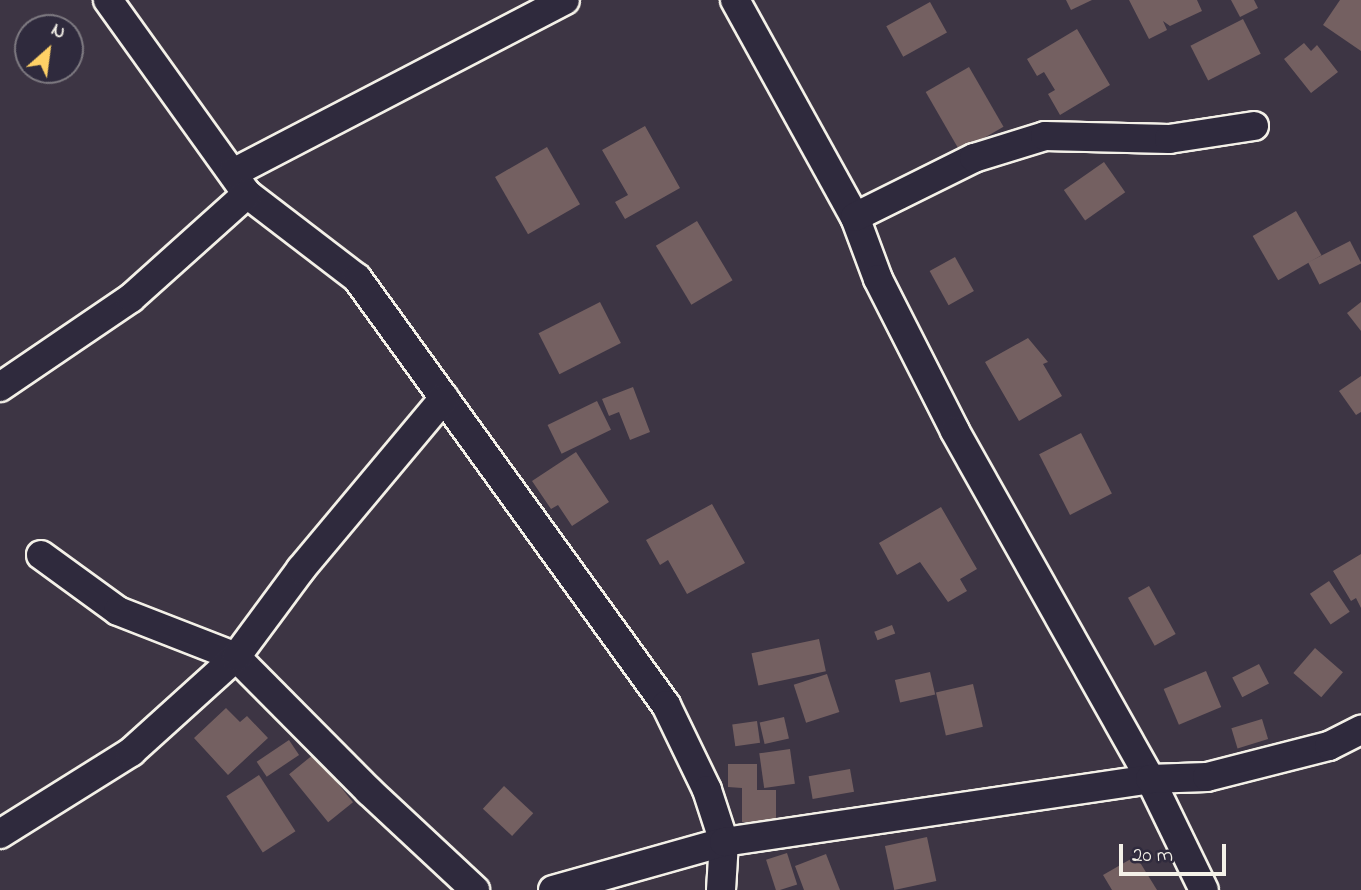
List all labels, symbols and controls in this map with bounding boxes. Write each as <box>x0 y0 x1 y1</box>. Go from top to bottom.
north arrow <box>14 14 84 84</box>
text: N <box>46 17 70 47</box>
scale bar <box>1123 830 1230 874</box>
text: 20 m <box>1132 841 1173 871</box>

